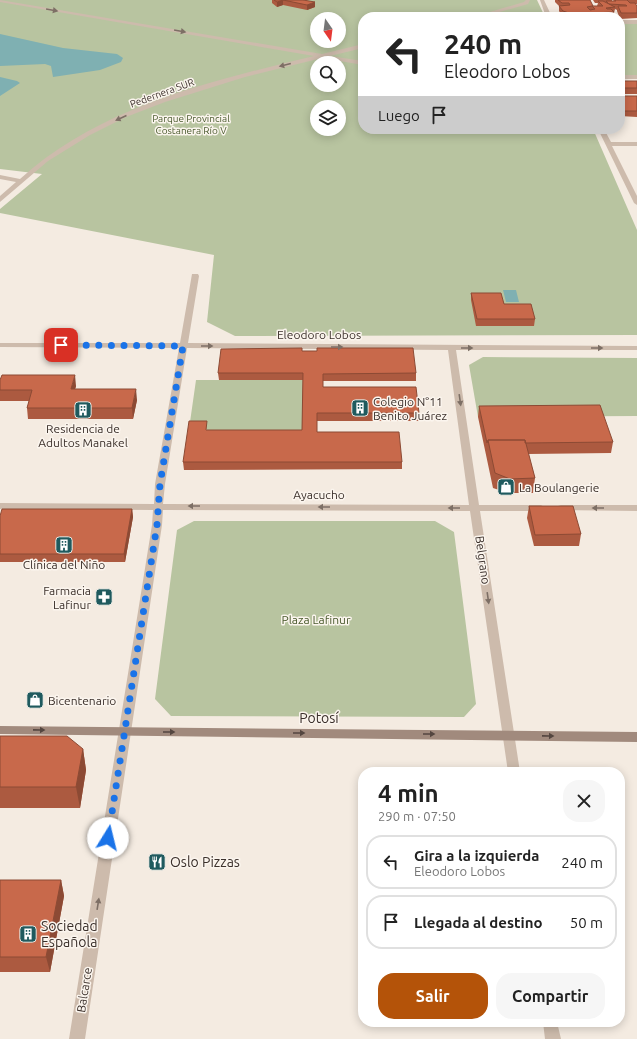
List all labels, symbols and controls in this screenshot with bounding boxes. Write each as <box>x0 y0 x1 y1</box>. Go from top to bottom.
one-way arrow <box>46 7 58 13</box>
north arrow <box>310 12 346 48</box>
map controls <box>310 12 346 136</box>
icon: left <box>378 28 430 80</box>
text: 240 m <box>444 28 522 59</box>
one-way arrow <box>174 29 187 35</box>
button: search <box>310 56 346 92</box>
text: Eleodoro Lobos <box>444 61 570 81</box>
one-way arrow <box>279 63 291 69</box>
street label: Pedernera SUR <box>129 76 195 110</box>
button: layers <box>310 100 346 136</box>
icon: arrive <box>428 104 450 126</box>
text: Luego <box>378 107 420 124</box>
park label: Parque Provincial Costanera Río V <box>152 113 230 136</box>
one-way arrow <box>116 115 127 121</box>
pin <box>44 328 78 362</box>
street label: Eleodoro Lobos <box>277 328 361 341</box>
icon: arrive <box>50 334 72 356</box>
one-way arrow <box>201 343 214 349</box>
one-way arrow <box>331 344 344 350</box>
one-way arrow <box>461 345 474 351</box>
one-way arrow <box>591 345 604 351</box>
one-way arrow <box>457 394 463 406</box>
place label: Colegio N°11 Benito Juárez <box>373 395 448 422</box>
building icon: Colegio N°11 Benito Juárez <box>350 398 370 418</box>
building icon: Residencia de Adultos Manakel <box>73 400 93 420</box>
place label: Residencia de Adultos Manakel <box>38 422 128 449</box>
shop icon: La Boulangerie <box>496 477 516 497</box>
place label: La Boulangerie <box>519 481 599 494</box>
street label: Ayacucho <box>293 488 345 501</box>
one-way arrow <box>187 503 200 509</box>
one-way arrow <box>317 504 330 510</box>
one-way arrow <box>447 505 460 511</box>
one-way arrow <box>591 505 604 511</box>
building icon: Clínica del Niño <box>54 535 74 555</box>
street label: Belgrano <box>473 535 493 585</box>
place label: Clínica del Niño <box>23 558 105 571</box>
place label: Farmacia Lafinur <box>43 584 91 611</box>
pharmacy icon: Farmacia Lafinur <box>94 587 114 607</box>
one-way arrow <box>485 592 491 604</box>
park label: Plaza Lafinur <box>282 613 351 626</box>
shop icon: Bicentenario <box>25 690 45 710</box>
place label: Bicentenario <box>48 694 116 707</box>
street label: Potosí <box>299 710 339 726</box>
one-way arrow <box>33 727 46 733</box>
one-way arrow <box>163 729 176 735</box>
one-way arrow <box>293 730 306 736</box>
one-way arrow <box>423 731 436 737</box>
one-way arrow <box>542 733 555 739</box>
text: 4 min <box>378 780 439 807</box>
button: close <box>563 780 605 822</box>
text: 290 m · 07:50 <box>378 809 456 823</box>
position arrow <box>87 817 129 859</box>
text: Gira a la izquierda <box>414 847 540 864</box>
icon: left <box>380 851 402 873</box>
restaurant icon: Oslo Pizzas <box>147 852 167 872</box>
place label: Oslo Pizzas <box>170 854 240 870</box>
text: 240 m <box>561 854 603 871</box>
text: Eleodoro Lobos <box>414 864 505 878</box>
one-way arrow <box>95 898 101 910</box>
icon: arrive <box>380 911 402 933</box>
text: Llegada al destino <box>414 914 543 931</box>
text: 50 m <box>570 914 603 931</box>
place label: Sociedad Española <box>41 918 98 950</box>
building icon: Sociedad Española <box>18 924 38 944</box>
street label: Balcarce <box>74 967 94 1013</box>
button: Salir <box>378 973 488 1019</box>
button: Compartir <box>496 973 605 1019</box>

